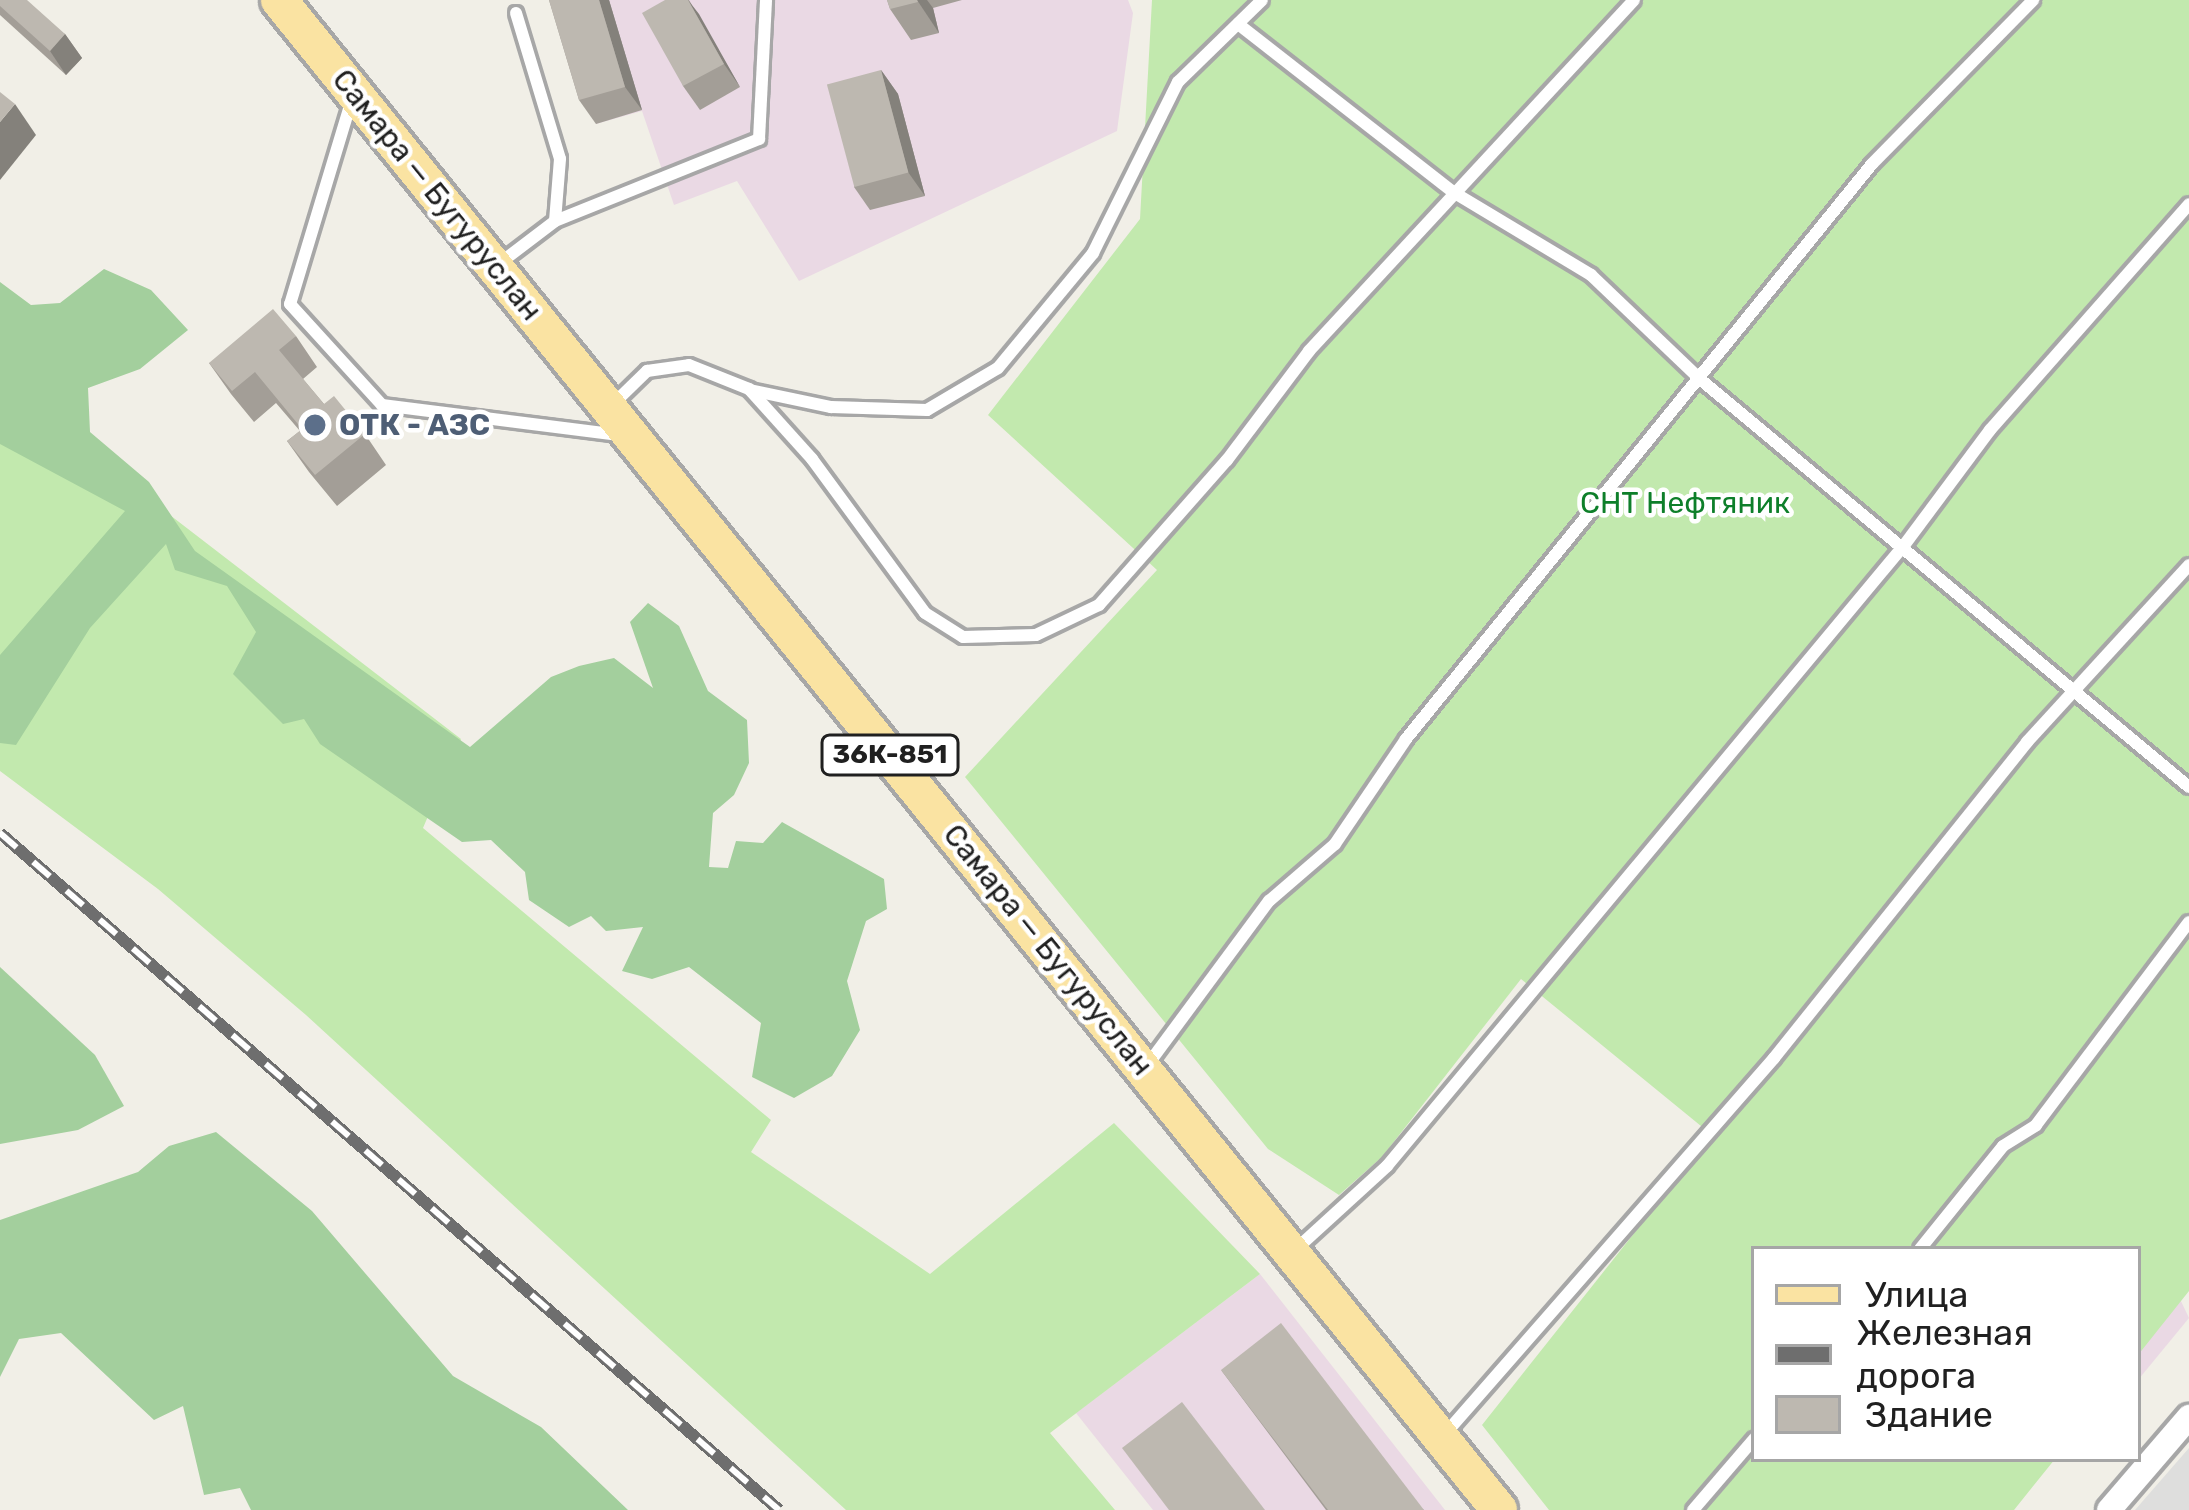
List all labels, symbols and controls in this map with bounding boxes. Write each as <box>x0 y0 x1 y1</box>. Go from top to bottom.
street label: Самара — Бугуруслан <box>325 62 549 328</box>
place label: ОТК - АЗС <box>339 407 490 443</box>
marker: ОТК - АЗС <box>302 412 328 438</box>
park label: СНТ Нефтяник <box>1580 485 1790 521</box>
road number: 36К-851 <box>818 734 962 776</box>
street label: Самара — Бугуруслан <box>936 817 1160 1083</box>
legend <box>1751 1246 2141 1462</box>
text: Улица <box>1865 1273 1968 1316</box>
text: Железная дорога <box>1856 1311 2033 1397</box>
text: Здание <box>1865 1393 1993 1436</box>

